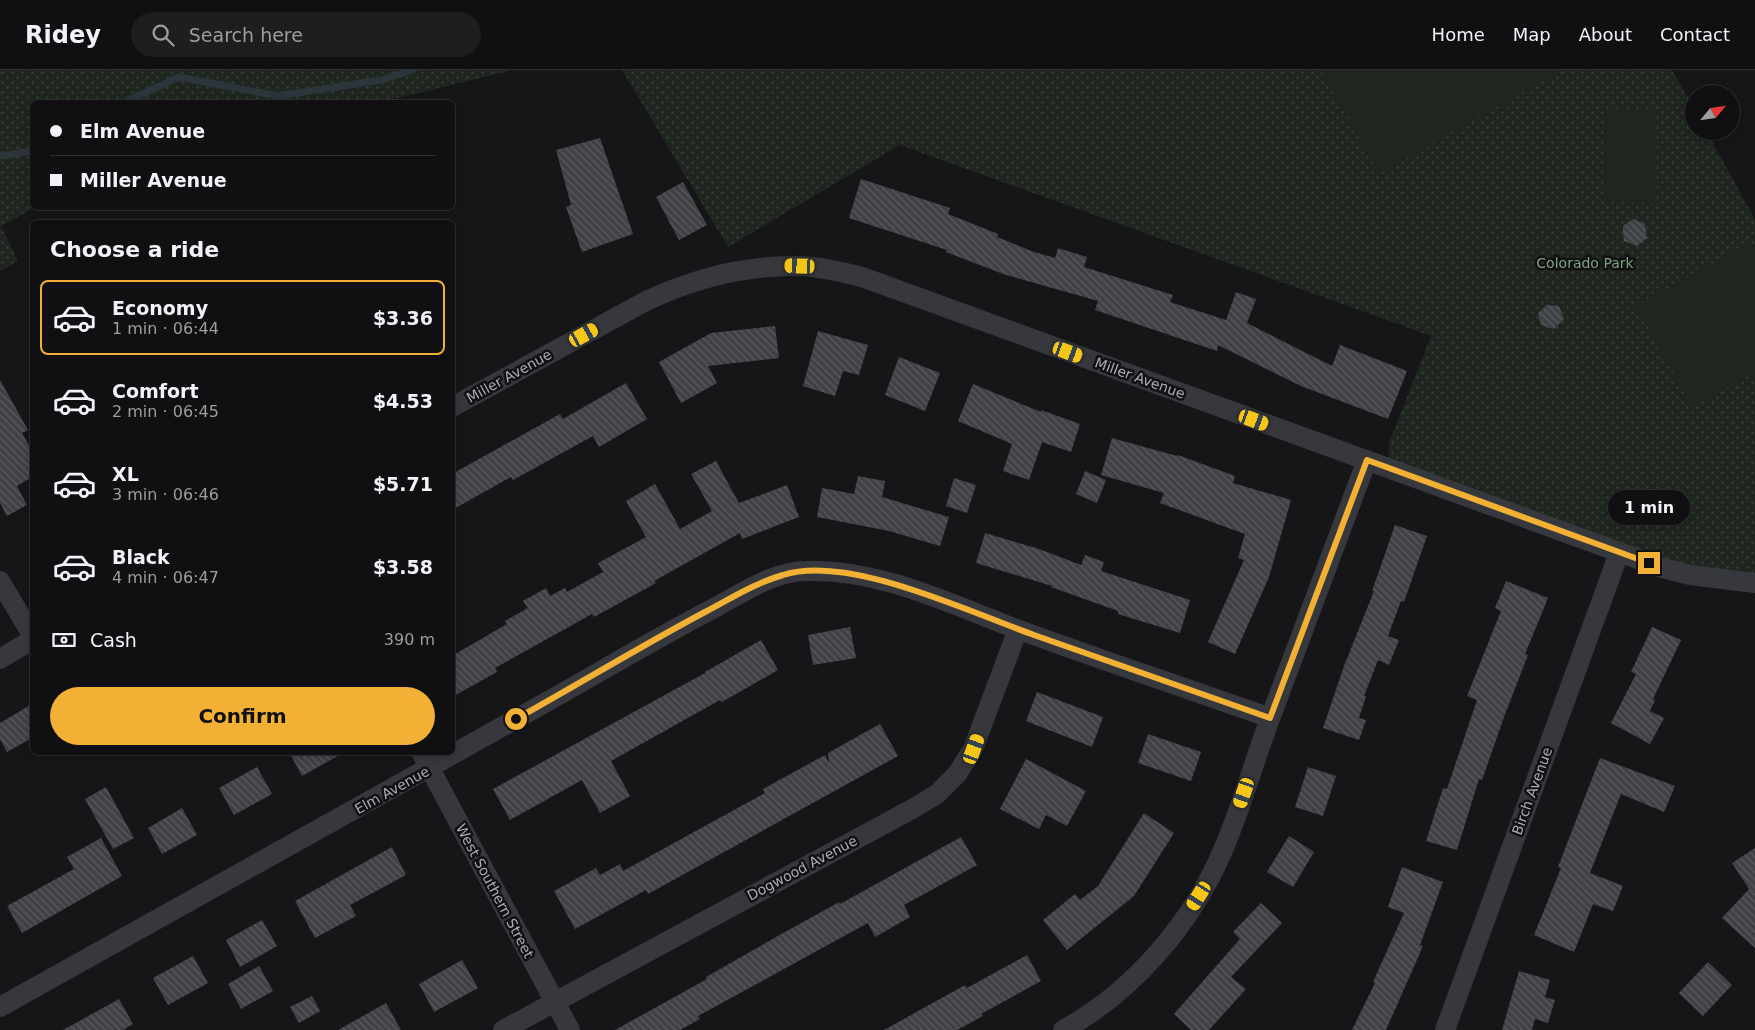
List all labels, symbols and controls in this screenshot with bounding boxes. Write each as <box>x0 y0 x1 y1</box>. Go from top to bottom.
search box <box>131 12 481 57</box>
text: Ridey <box>25 21 101 49</box>
icon: search <box>149 21 177 49</box>
text: Search here <box>189 24 303 46</box>
text: Home <box>1432 24 1485 45</box>
text: Map <box>1513 24 1551 45</box>
text: About <box>1579 24 1632 45</box>
text: Contact <box>1660 24 1730 45</box>
north arrow <box>1685 85 1740 140</box>
map controls <box>1685 85 1740 140</box>
text: Elm Avenue <box>80 120 205 142</box>
text: Miller Avenue <box>80 169 227 191</box>
text: Choose a ride <box>50 237 219 262</box>
park label: Colorado Park <box>1536 255 1635 271</box>
car <box>784 258 815 274</box>
icon: car <box>52 295 97 340</box>
text: Economy <box>112 297 208 319</box>
text: $3.36 <box>373 307 433 329</box>
text: 1 min · 06:44 <box>112 319 219 338</box>
car <box>567 321 600 349</box>
car <box>1051 340 1084 364</box>
street label: Miller Avenue <box>464 346 554 406</box>
street label: Miller Avenue <box>1093 354 1187 402</box>
icon: car <box>52 378 97 423</box>
text: Comfort <box>112 380 199 402</box>
text: $4.53 <box>373 390 433 412</box>
text: 2 min · 06:45 <box>112 402 219 421</box>
car <box>1237 408 1270 432</box>
icon: car <box>52 461 97 506</box>
text: XL <box>112 463 139 485</box>
text: $5.71 <box>373 473 433 495</box>
text: 3 min · 06:46 <box>112 485 219 504</box>
callout: 1 min <box>1608 490 1690 526</box>
text: 1 min <box>1624 498 1674 517</box>
icon: car <box>52 544 97 589</box>
text: Black <box>112 546 170 568</box>
route end <box>1638 552 1660 574</box>
text: $3.58 <box>373 556 433 578</box>
text: 4 min · 06:47 <box>112 568 219 587</box>
icon: cash <box>50 626 78 654</box>
text: Cash <box>90 629 137 651</box>
text: 390 m <box>384 630 435 649</box>
button: Confirm <box>50 687 435 745</box>
route start <box>505 708 527 730</box>
car <box>961 732 986 766</box>
street label: Birch Avenue <box>1509 745 1555 837</box>
street label: Elm Avenue <box>352 763 432 817</box>
car <box>1232 776 1255 810</box>
street label: West Southern Street <box>453 821 537 961</box>
street label: Dogwood Avenue <box>744 832 860 904</box>
car <box>1184 879 1213 913</box>

